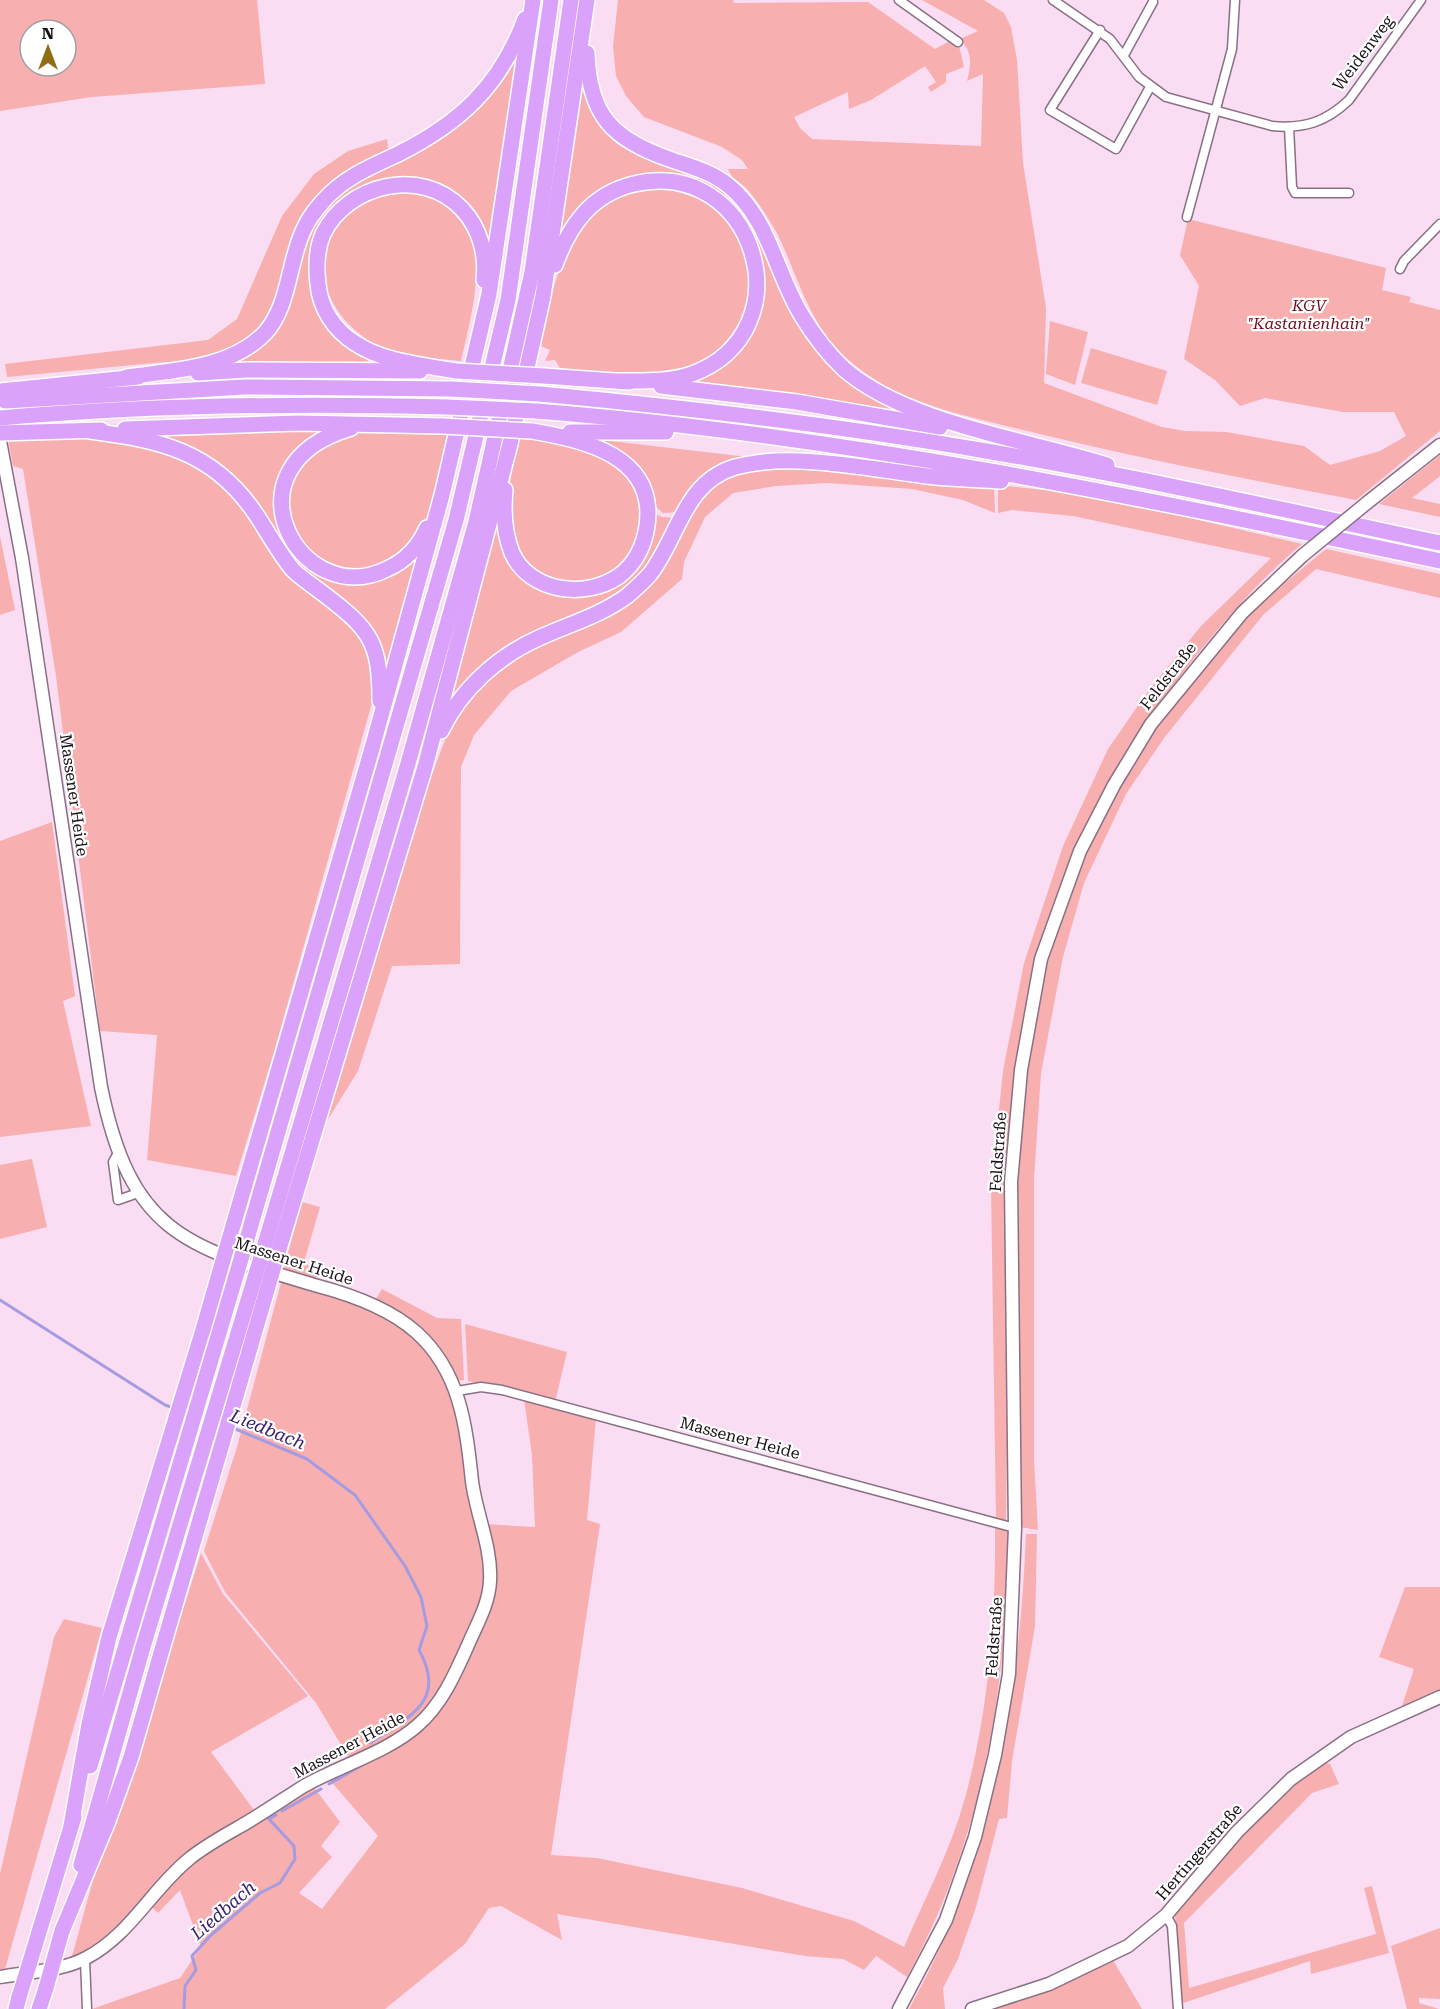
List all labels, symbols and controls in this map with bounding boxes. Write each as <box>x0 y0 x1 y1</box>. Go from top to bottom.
street label: Weidenweg <box>1329 11 1398 94</box>
north arrow <box>18 18 78 78</box>
text: N <box>42 24 54 43</box>
park label: KGV "Kastanienhain" <box>1248 296 1370 333</box>
street label: Feldstraße <box>1136 638 1200 713</box>
street label: Massener Heide <box>56 733 92 858</box>
street label: Feldstraße <box>986 1111 1010 1193</box>
street label: Massener Heide <box>232 1233 356 1289</box>
water label: Liedbach <box>227 1404 309 1454</box>
street label: Massener Heide <box>678 1413 802 1463</box>
street label: Feldstraße <box>982 1596 1006 1678</box>
street label: Massener Heide <box>290 1708 408 1782</box>
street label: Hertingerstraße <box>1152 1800 1246 1904</box>
water label: Liedbach <box>186 1876 260 1944</box>

